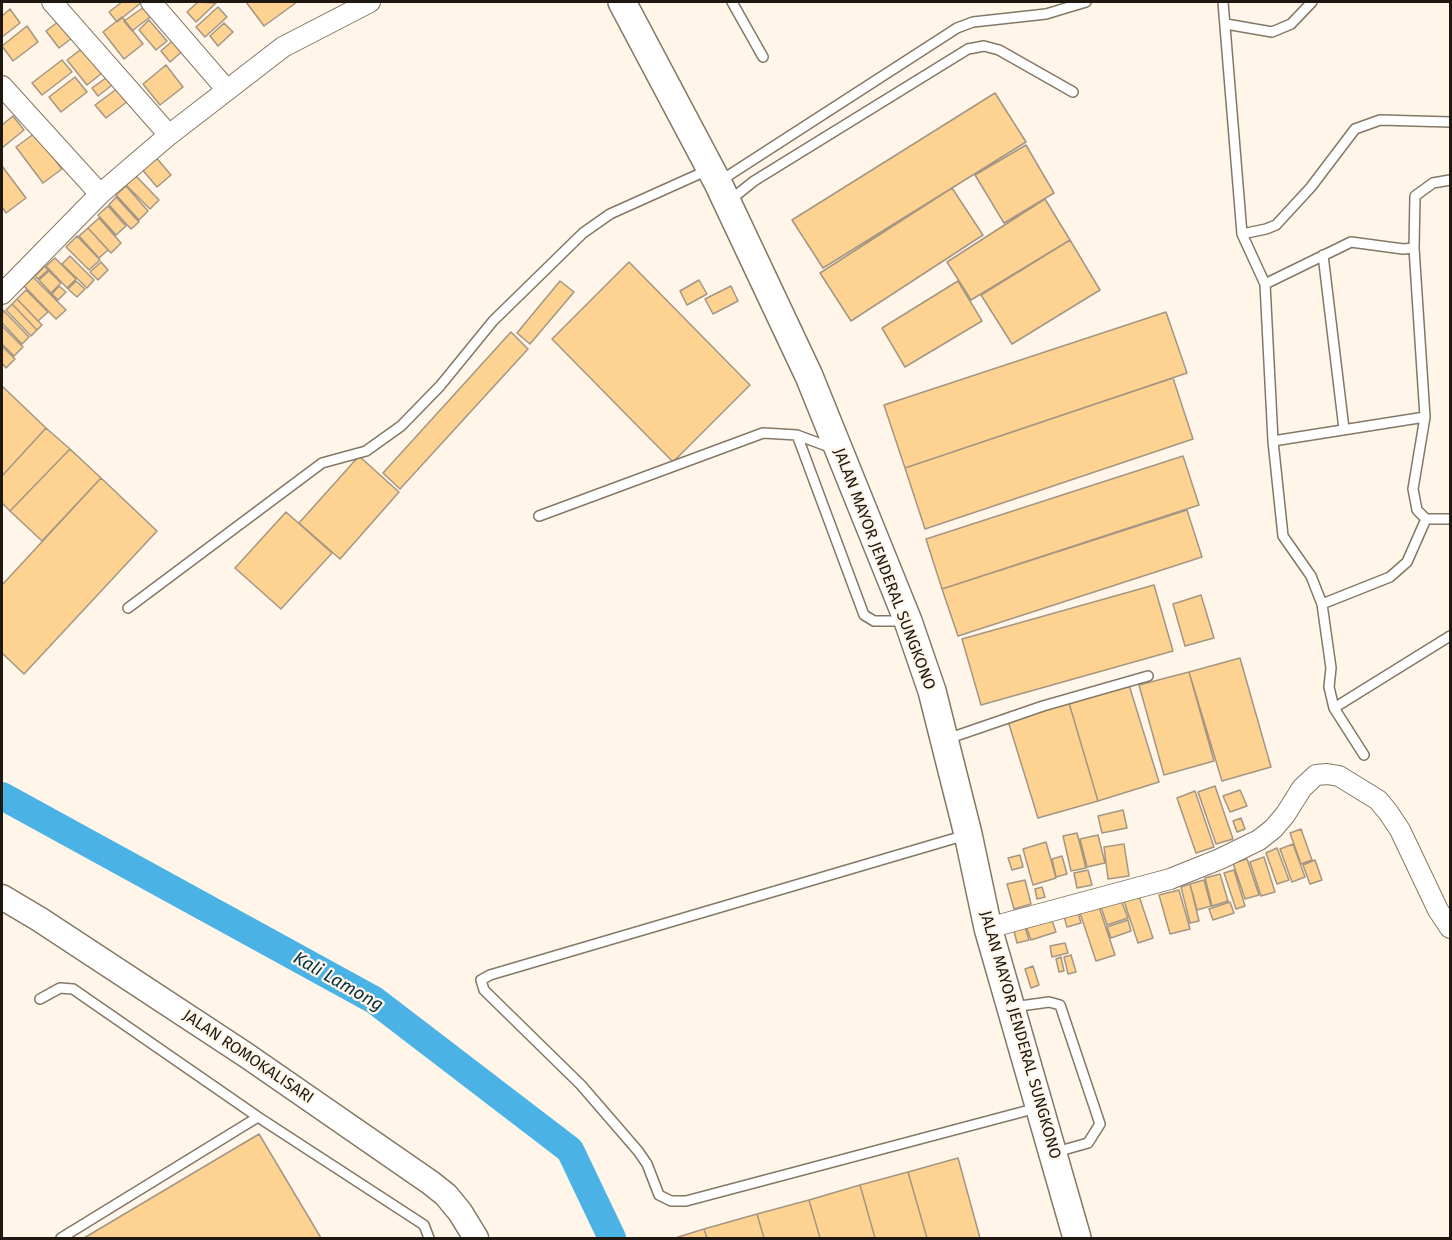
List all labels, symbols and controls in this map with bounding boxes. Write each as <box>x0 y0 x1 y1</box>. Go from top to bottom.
street label: JALAN MAYOR JENDERAL SUNGKONO <box>829 445 939 693</box>
street label: JALAN MAYOR JENDERAL SUNGKONO <box>975 909 1065 1161</box>
water label: Kali Lamong <box>289 948 387 1016</box>
street label: JALAN ROMOKALISARI <box>179 1006 317 1108</box>

